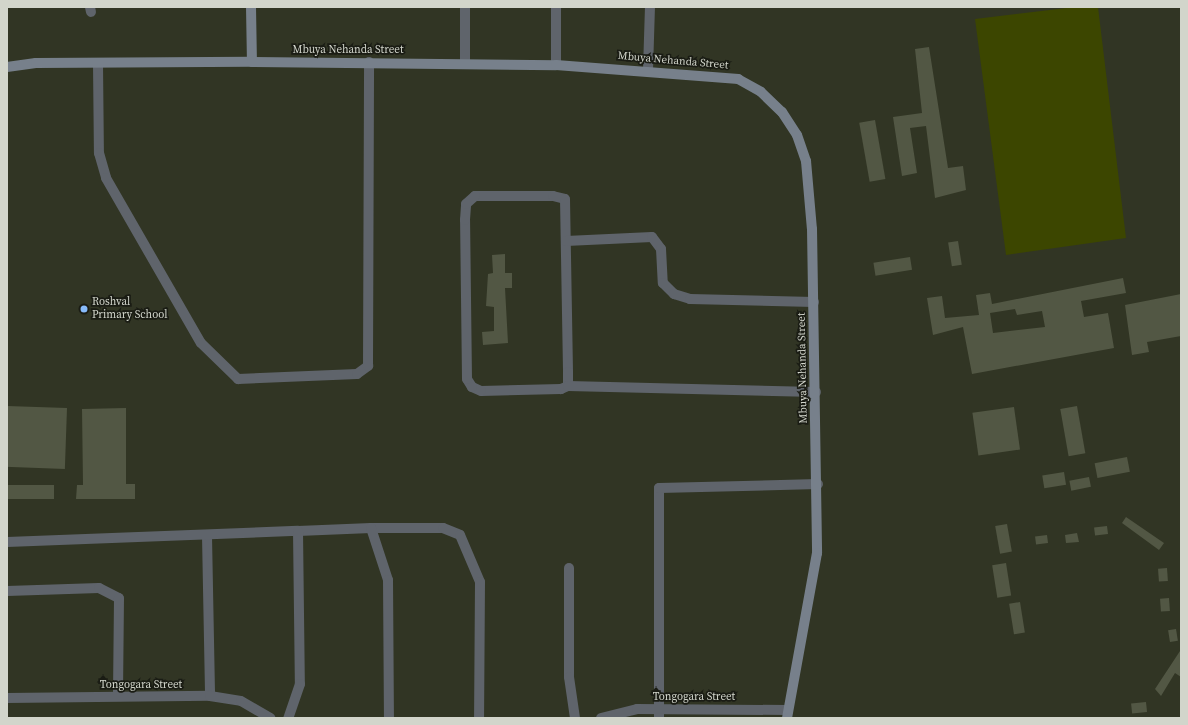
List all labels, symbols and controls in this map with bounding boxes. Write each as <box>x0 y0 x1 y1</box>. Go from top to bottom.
street label: Mbuya Nehanda Street <box>293 43 403 57</box>
street label: Mbuya Nehanda Street <box>617 50 729 72</box>
place label: Roshval Primary School <box>92 296 167 322</box>
marker: Roshval Primary School <box>79 304 89 314</box>
street label: Mbuya Nehanda Street <box>795 312 811 424</box>
street label: Tongogara Street <box>100 678 182 692</box>
street label: Tongogara Street <box>653 690 735 704</box>

